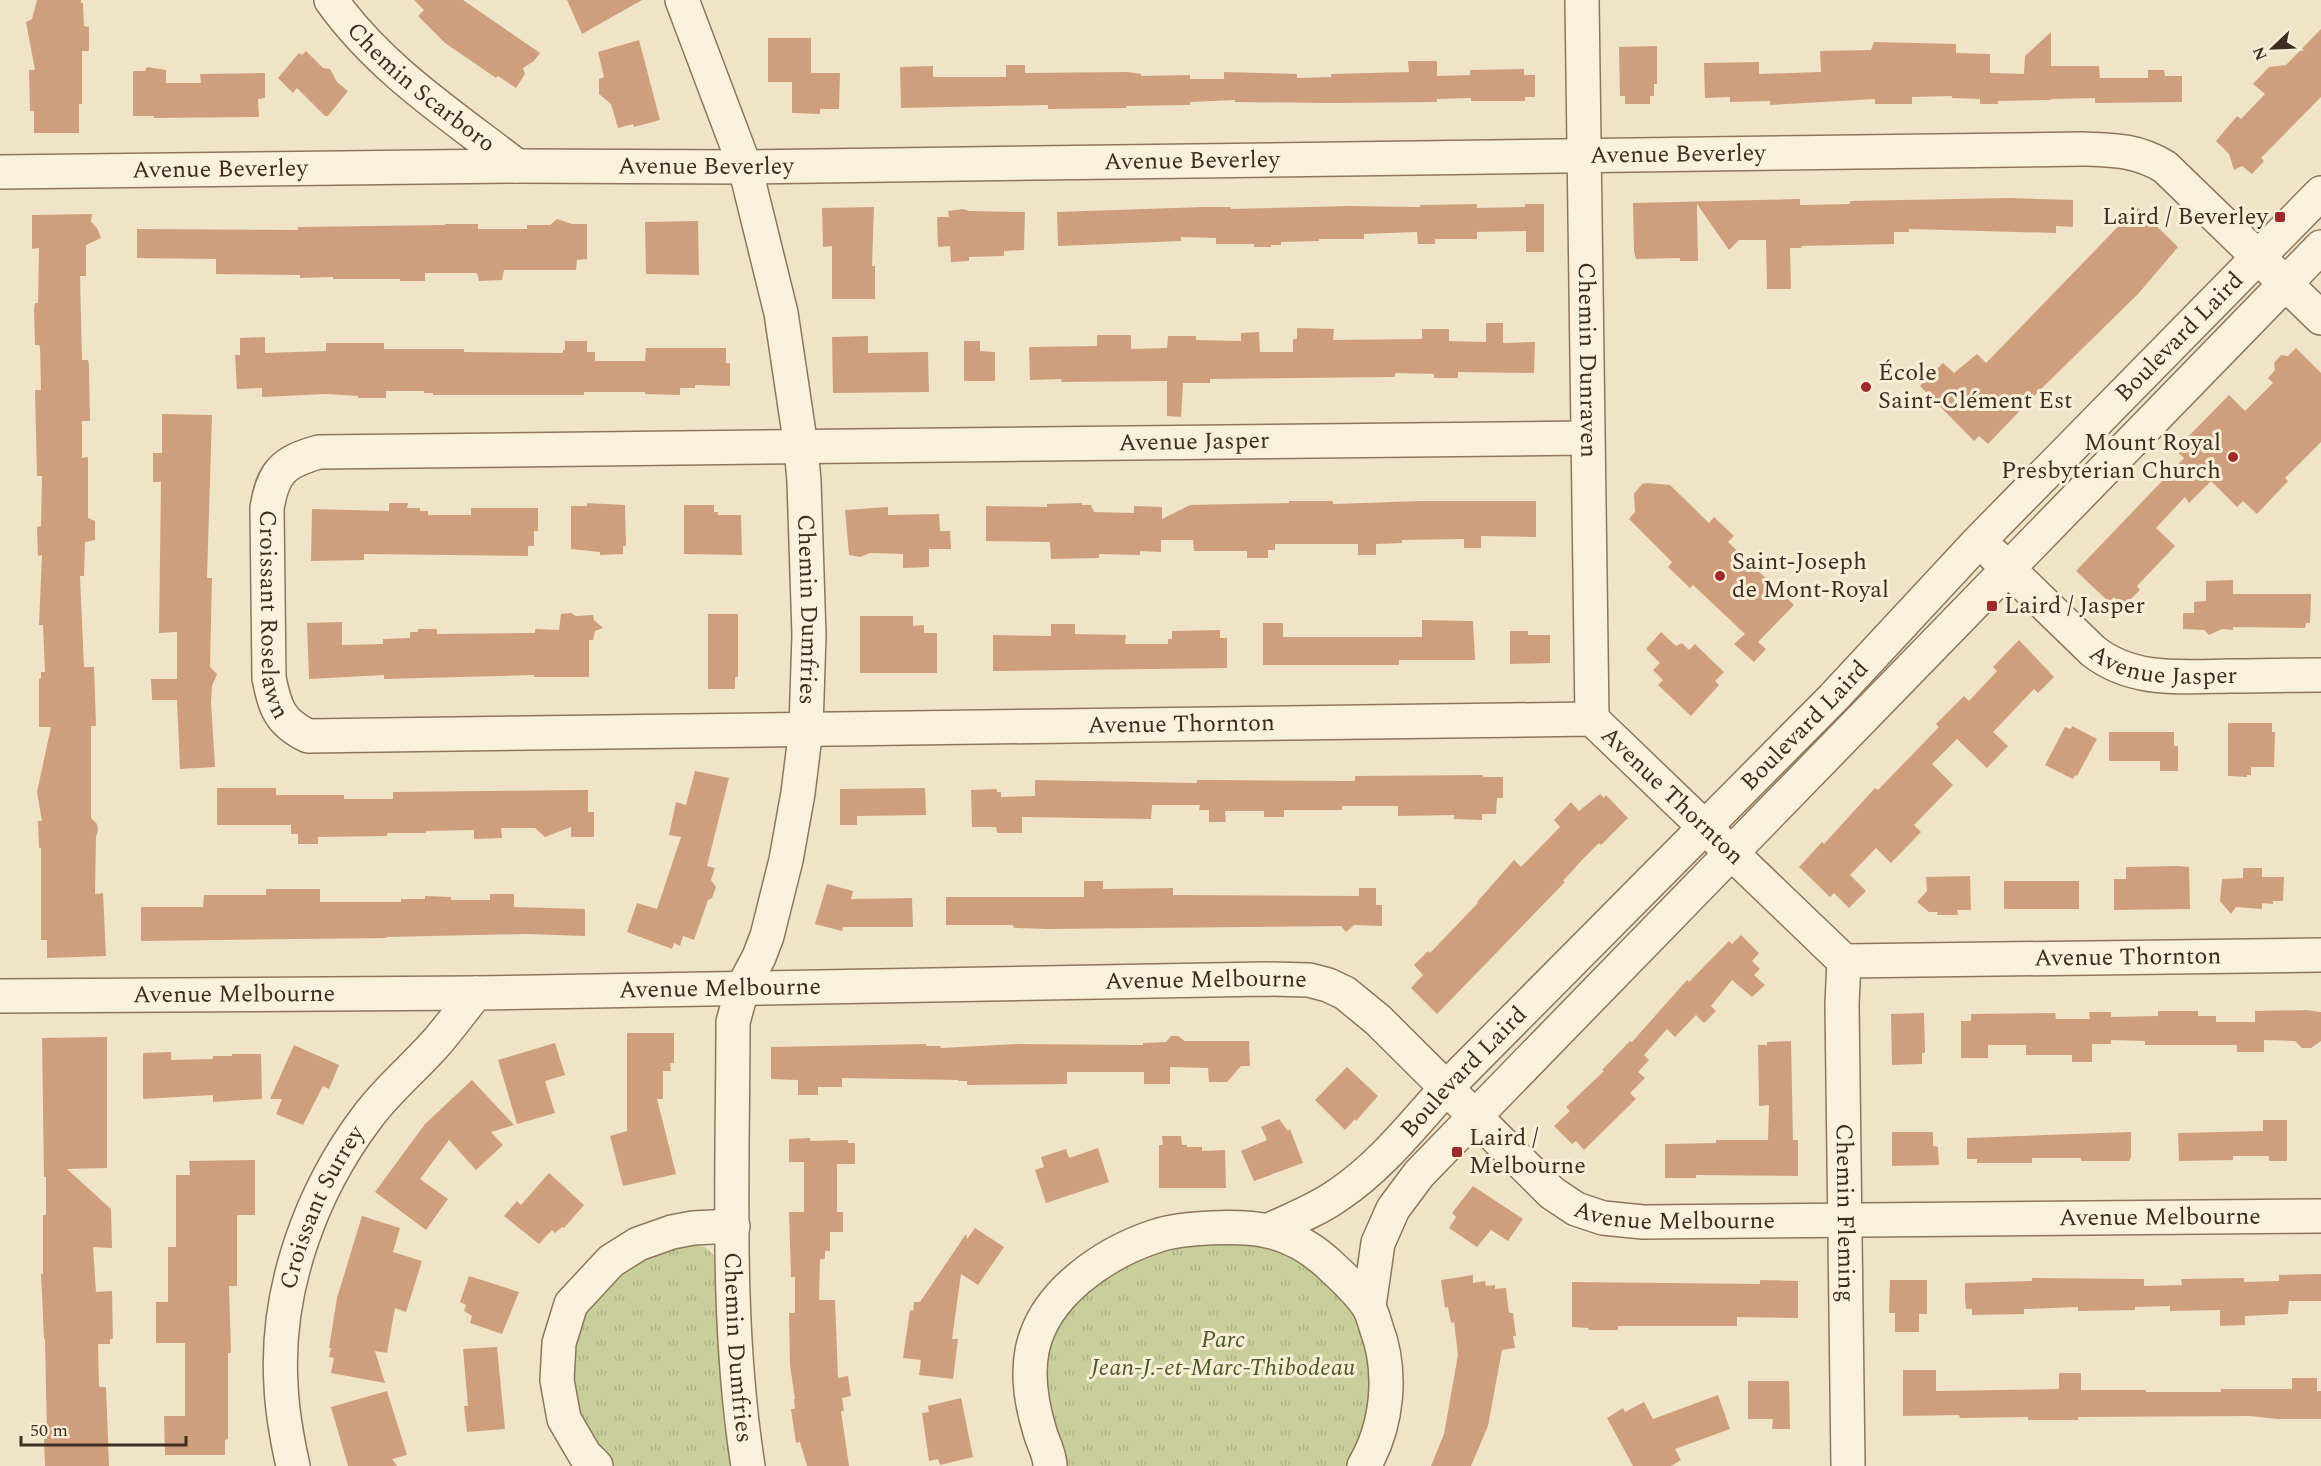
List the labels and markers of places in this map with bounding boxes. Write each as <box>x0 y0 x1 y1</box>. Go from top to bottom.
place label: Laird / Beverley <box>2102 199 2269 235</box>
marker: Laird / Beverley <box>2273 210 2287 224</box>
place label: École Saint-Clément Est <box>1878 355 2073 419</box>
marker: École Saint-Clément Est <box>1859 380 1873 394</box>
place label: Mount Royal Presbyterian Church <box>2001 425 2221 489</box>
marker: Mount Royal Presbyterian Church <box>2226 450 2240 464</box>
place label: Saint-Joseph de Mont-Royal <box>1732 544 1889 608</box>
marker: Saint-Joseph de Mont-Royal <box>1713 569 1727 583</box>
place label: Laird / Jasper <box>2004 588 2145 624</box>
marker: Laird / Jasper <box>1985 599 1999 613</box>
place label: Laird / Melbourne <box>1469 1120 1586 1184</box>
marker: Laird / Melbourne <box>1450 1145 1464 1159</box>

